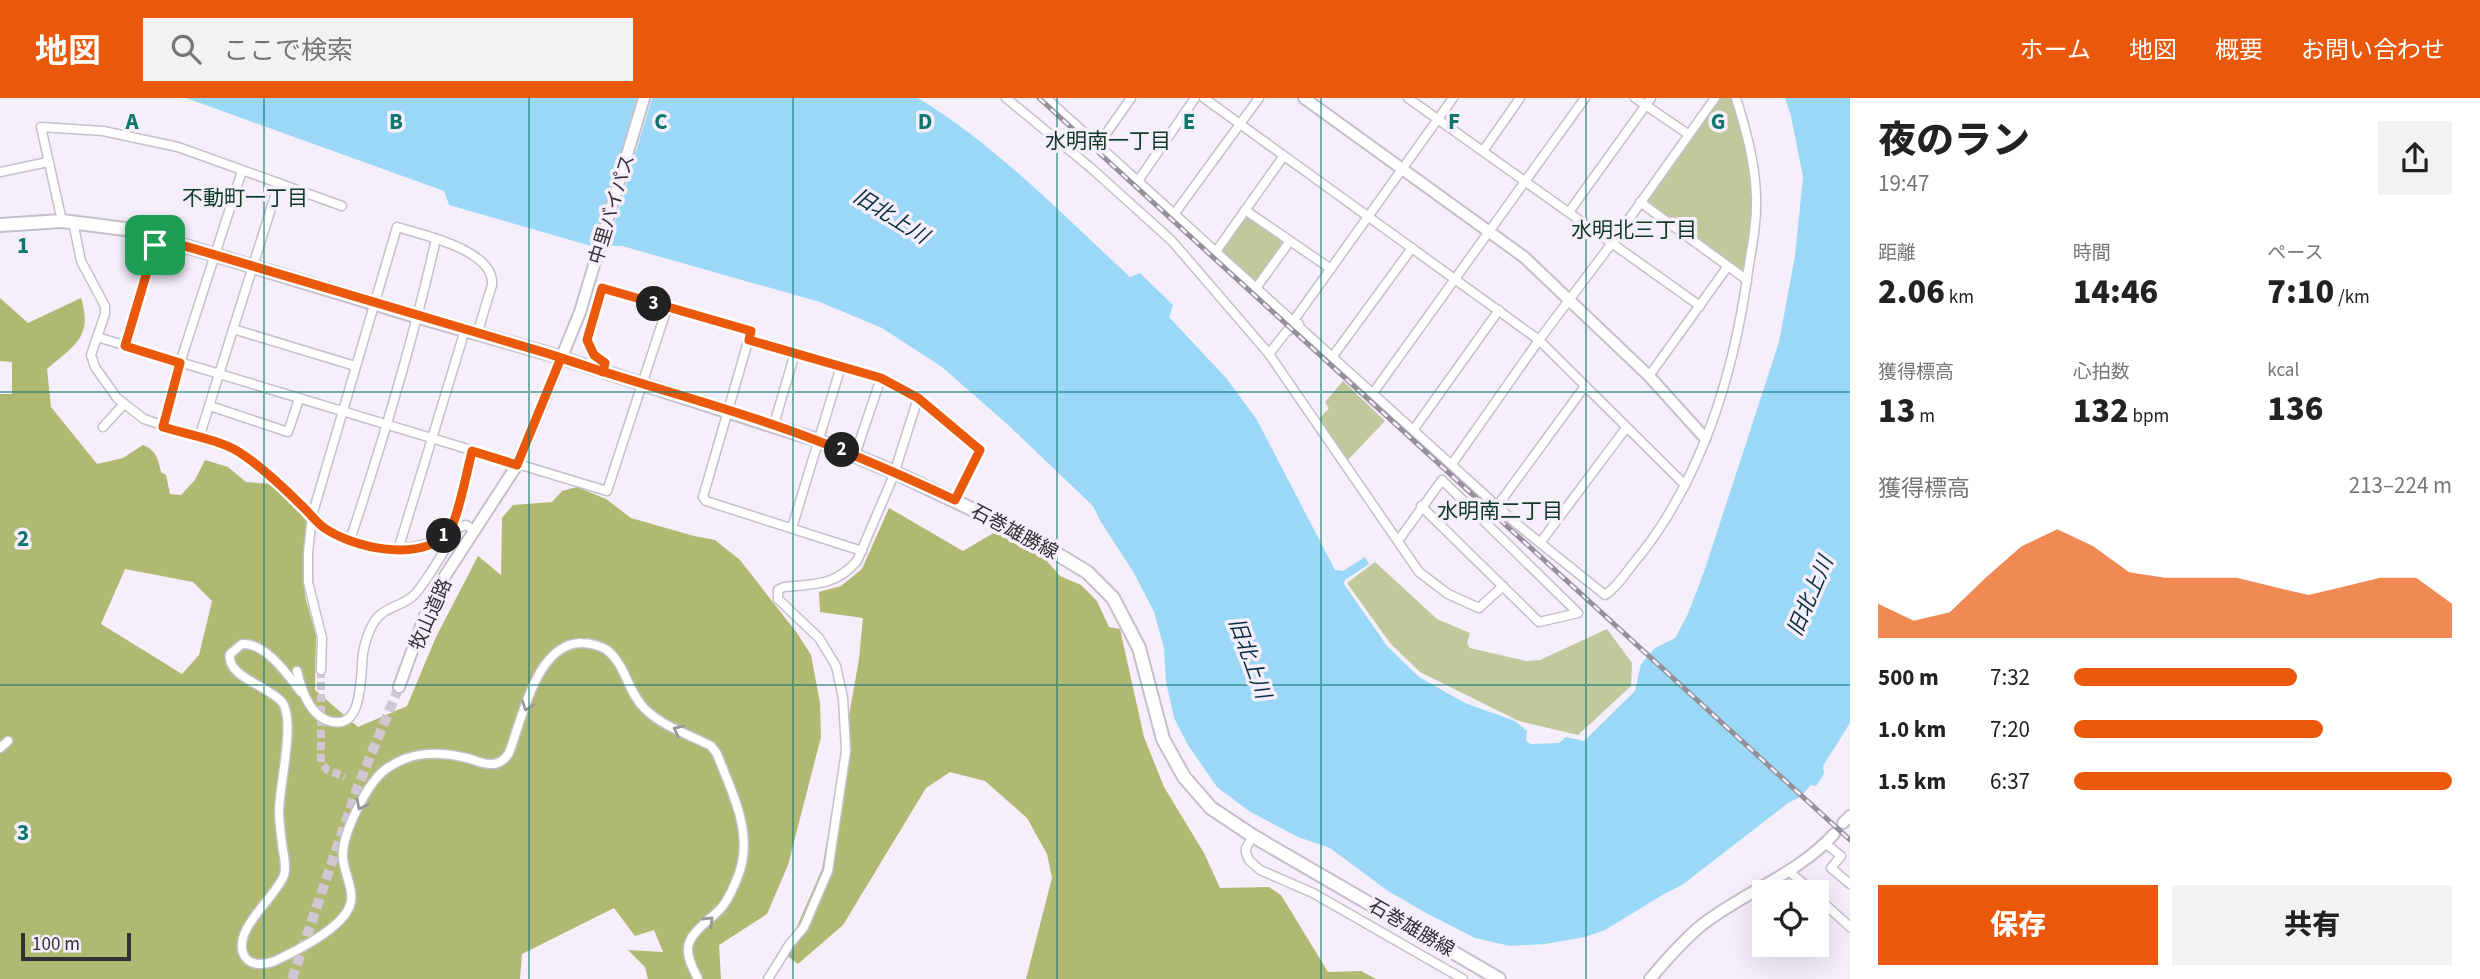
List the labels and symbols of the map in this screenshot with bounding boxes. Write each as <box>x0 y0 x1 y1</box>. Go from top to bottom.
text: A <box>124 105 139 138</box>
text: B <box>389 105 403 138</box>
text: C <box>654 105 668 138</box>
text: D <box>918 105 932 138</box>
text: E <box>1183 105 1195 138</box>
text: F <box>1448 105 1460 138</box>
text: G <box>1711 105 1725 138</box>
district label: 水明南一丁目 <box>1045 126 1171 156</box>
street label: 中里バイパス <box>583 151 642 268</box>
water label: 旧北上川 <box>847 181 936 252</box>
district label: 不動町一丁目 <box>182 183 308 213</box>
pin <box>125 215 185 275</box>
district label: 水明北三丁目 <box>1571 215 1697 245</box>
text: 1 <box>17 229 29 262</box>
pin: 3 <box>636 286 672 322</box>
pin: 2 <box>824 432 860 468</box>
district label: 水明南二丁目 <box>1437 496 1563 526</box>
street label: 石巻雄勝線 <box>966 498 1063 567</box>
pin: 1 <box>426 518 462 554</box>
text: 2 <box>17 522 29 555</box>
water label: 旧北上川 <box>1780 550 1841 641</box>
street label: 牧山道路 <box>404 574 459 655</box>
water label: 旧北上川 <box>1222 613 1279 704</box>
one-way arrow <box>521 699 535 711</box>
one-way arrow <box>673 724 685 738</box>
one-way arrow <box>356 798 369 811</box>
text: 3 <box>17 816 29 849</box>
street label: 石巻雄勝線 <box>1363 893 1459 964</box>
one-way arrow <box>701 916 714 929</box>
scale bar <box>21 930 131 962</box>

